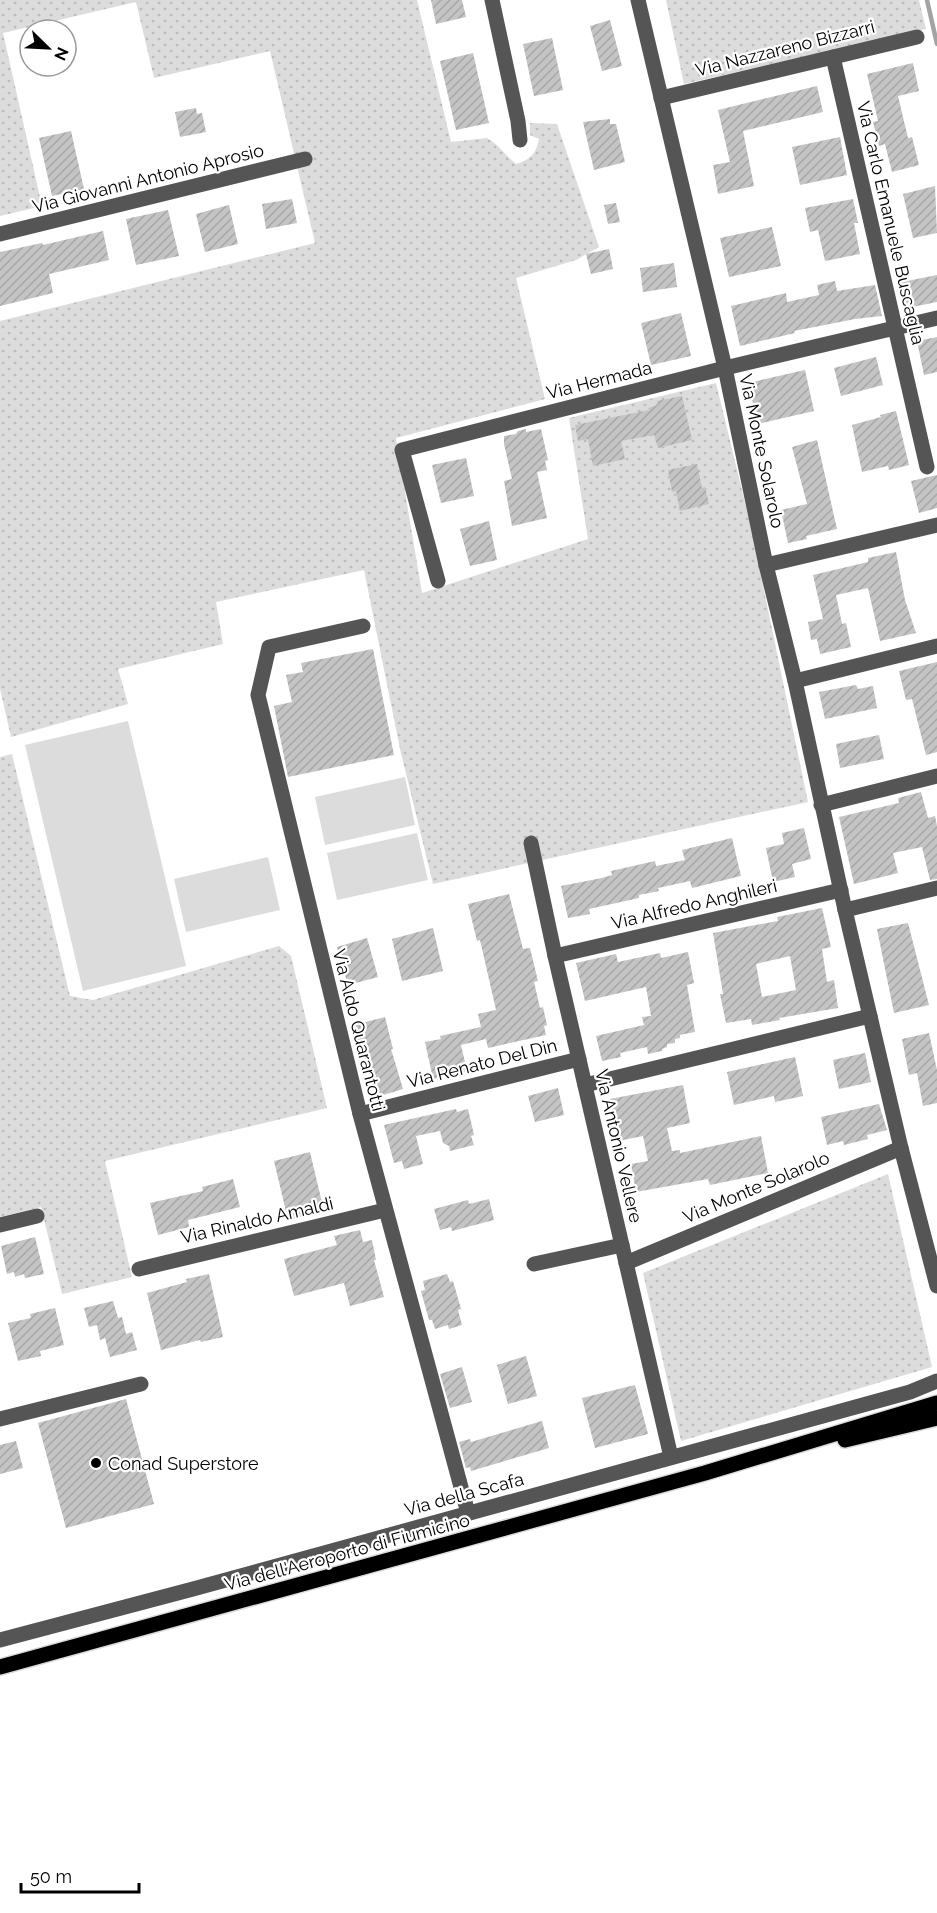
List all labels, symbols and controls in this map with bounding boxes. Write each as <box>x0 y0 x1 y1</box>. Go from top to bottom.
street label: Via Nazzareno Bizzarri <box>693 16 877 80</box>
north arrow <box>18 18 78 78</box>
text: N <box>50 44 72 63</box>
street label: Via Carlo Emanuele Buscaglia <box>853 99 929 347</box>
street label: Via Giovanni Antonio Aprosio <box>30 139 266 217</box>
street label: Via Hermada <box>544 357 654 403</box>
street label: Via Monte Solarolo <box>735 372 789 530</box>
street label: Via Alfredo Anghileri <box>609 875 779 933</box>
street label: Via Aldo Quarantotti <box>329 947 389 1113</box>
street label: Via Renato Del Din <box>405 1034 559 1092</box>
street label: Via Antonio Vellere <box>591 1067 647 1225</box>
street label: Via Monte Solarolo <box>680 1147 833 1227</box>
street label: Via Rinaldo Amaldi <box>179 1192 335 1248</box>
place label: Conad Superstore <box>108 1453 259 1474</box>
marker: Conad Superstore <box>89 1456 103 1470</box>
street label: Via della Scafa <box>402 1468 526 1520</box>
street label: Via dell'Aeroporto di Fiumicino <box>222 1509 472 1595</box>
scale bar <box>21 1856 140 1894</box>
text: 50 m <box>30 1866 72 1887</box>

